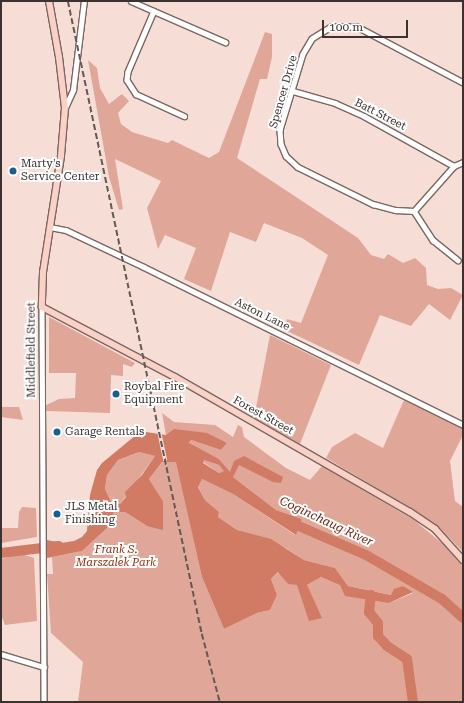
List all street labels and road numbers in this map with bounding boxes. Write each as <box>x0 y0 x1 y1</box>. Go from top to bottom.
street label: Spencer Drive <box>267 54 301 130</box>
street label: Batt Street <box>352 96 408 134</box>
street label: Aston Lane <box>232 296 292 334</box>
street label: Middlefield Street <box>25 302 39 398</box>
street label: Forest Street <box>231 394 295 438</box>

